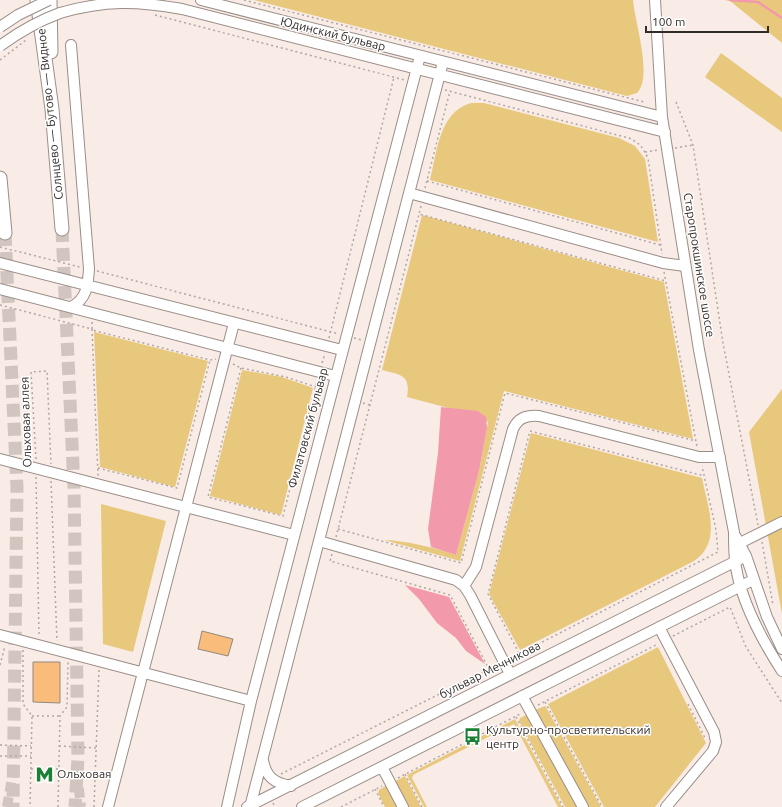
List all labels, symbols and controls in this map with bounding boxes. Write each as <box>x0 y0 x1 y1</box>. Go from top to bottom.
scale bar <box>646 8 768 34</box>
street label: Юдинский бульвар <box>279 14 387 53</box>
text: 100 m <box>652 15 685 28</box>
street label: Солнцево — Бутово — Видное <box>34 28 65 200</box>
street label: Старопрокшинское шоссе <box>682 192 717 338</box>
street label: Филатовский бульвар <box>285 366 330 489</box>
street label: Ольховая аллея <box>17 377 34 468</box>
street label: бульвар Мечникова <box>437 638 542 701</box>
place label: Культурно-просветительский центр <box>486 723 651 750</box>
bus stop icon: Культурно-просветительский центр <box>463 727 483 747</box>
metro station icon: Ольховая <box>34 764 54 784</box>
place label: Ольховая <box>57 767 112 780</box>

